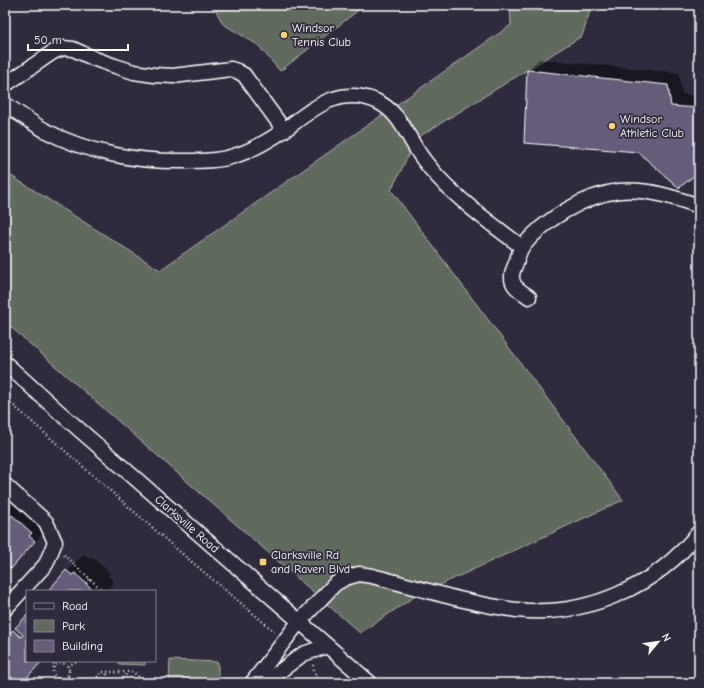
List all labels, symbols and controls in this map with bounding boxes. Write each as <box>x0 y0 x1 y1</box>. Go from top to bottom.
place label: Windsor Tennis Club <box>292 21 351 49</box>
scale bar <box>28 26 128 52</box>
marker: Windsor Tennis Club <box>279 30 289 40</box>
text: 50 m <box>34 33 62 47</box>
place label: Windsor Athletic Club <box>620 112 684 140</box>
marker: Windsor Athletic Club <box>607 121 617 131</box>
street label: Clarksville Road <box>152 492 222 556</box>
place label: Clarksville Rd and Raven Blvd <box>271 548 350 576</box>
marker: Clarksville Rd and Raven Blvd <box>258 557 268 567</box>
legend <box>26 590 156 662</box>
text: Road <box>62 599 88 613</box>
text: Park <box>62 619 85 633</box>
north arrow <box>638 622 678 662</box>
text: N <box>659 631 674 644</box>
text: Building <box>62 639 103 653</box>

